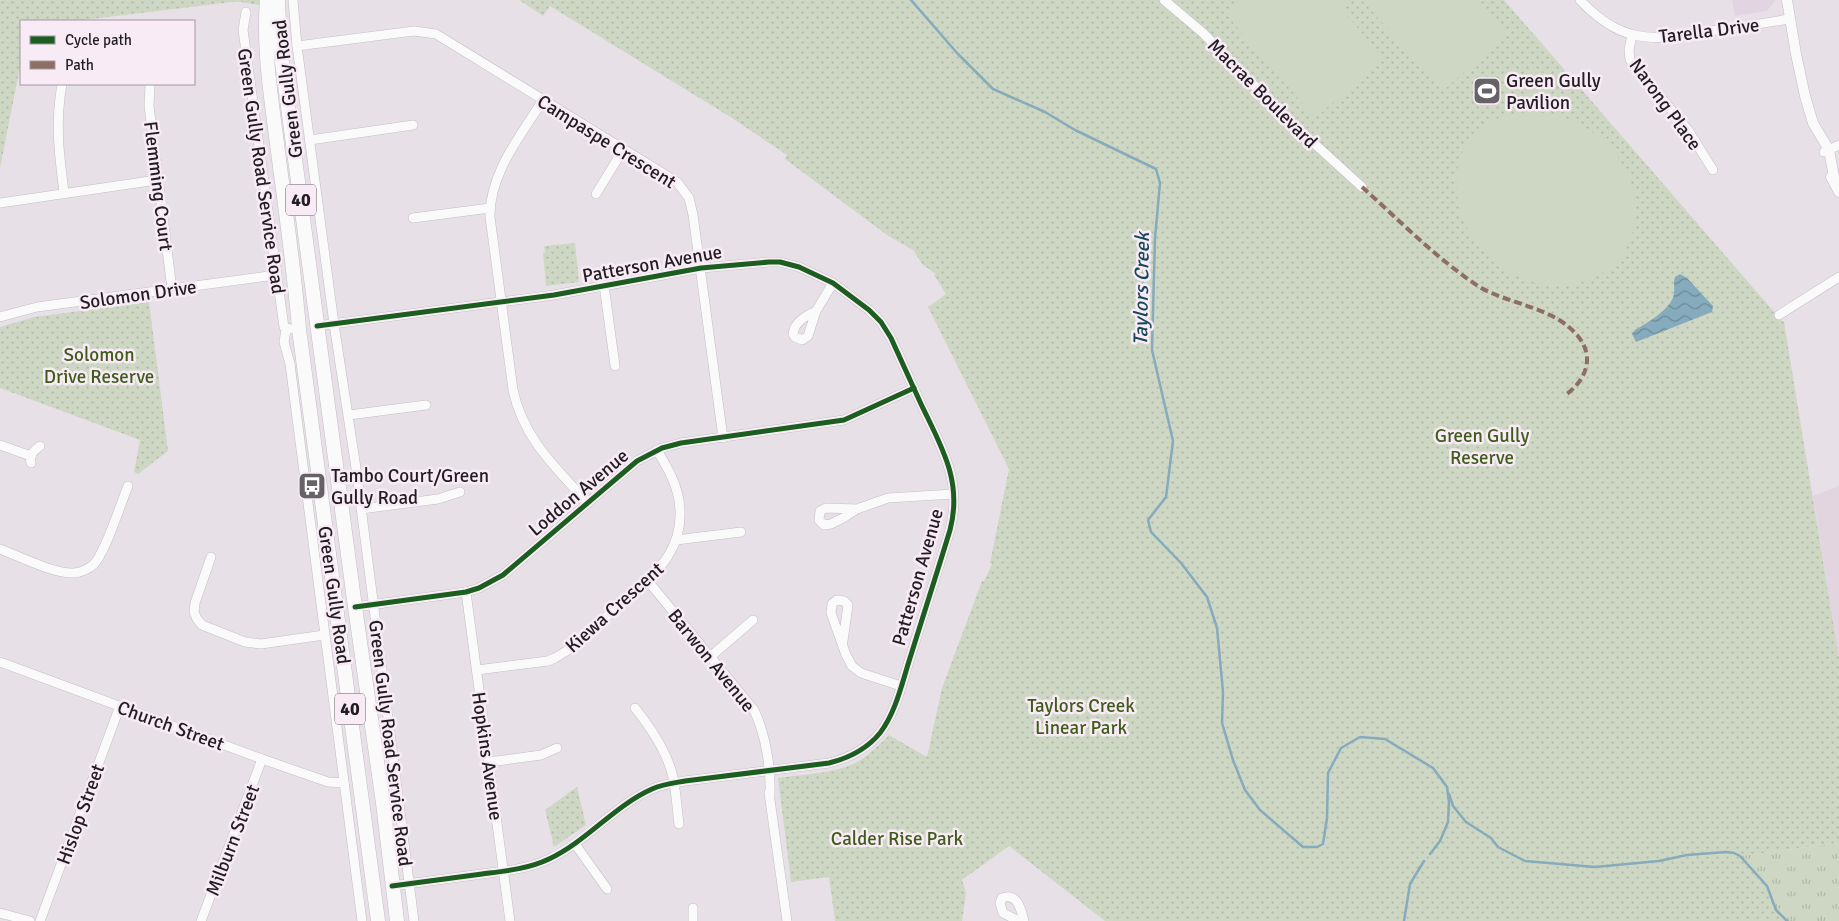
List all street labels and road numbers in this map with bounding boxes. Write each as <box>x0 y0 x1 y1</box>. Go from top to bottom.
street label: Tarella Drive <box>1658 13 1761 49</box>
street label: Green Gully Road <box>268 18 308 160</box>
street label: Macrae Boulevard <box>1202 34 1322 154</box>
street label: Green Gully Road Service Road <box>232 47 290 296</box>
street label: Narong Place <box>1624 54 1707 155</box>
street label: Campaspe Crescent <box>533 89 681 194</box>
street label: Flemming Court <box>138 120 178 253</box>
road number: 40 <box>286 184 316 216</box>
street label: Patterson Avenue <box>580 240 724 288</box>
street label: Solomon Drive <box>78 275 198 315</box>
street label: Loddon Avenue <box>524 444 634 542</box>
street label: Patterson Avenue <box>887 506 949 649</box>
street label: Green Gully Road <box>312 524 356 666</box>
street label: Kiewa Crescent <box>560 557 669 658</box>
street label: Barwon Avenue <box>662 604 760 717</box>
street label: Green Gully Road Service Road <box>363 619 417 868</box>
street label: Hopkins Avenue <box>466 690 508 822</box>
road number: 40 <box>335 694 365 724</box>
street label: Church Street <box>114 696 228 756</box>
street label: Hislop Street <box>52 760 110 868</box>
street label: Milburn Street <box>201 781 265 900</box>

